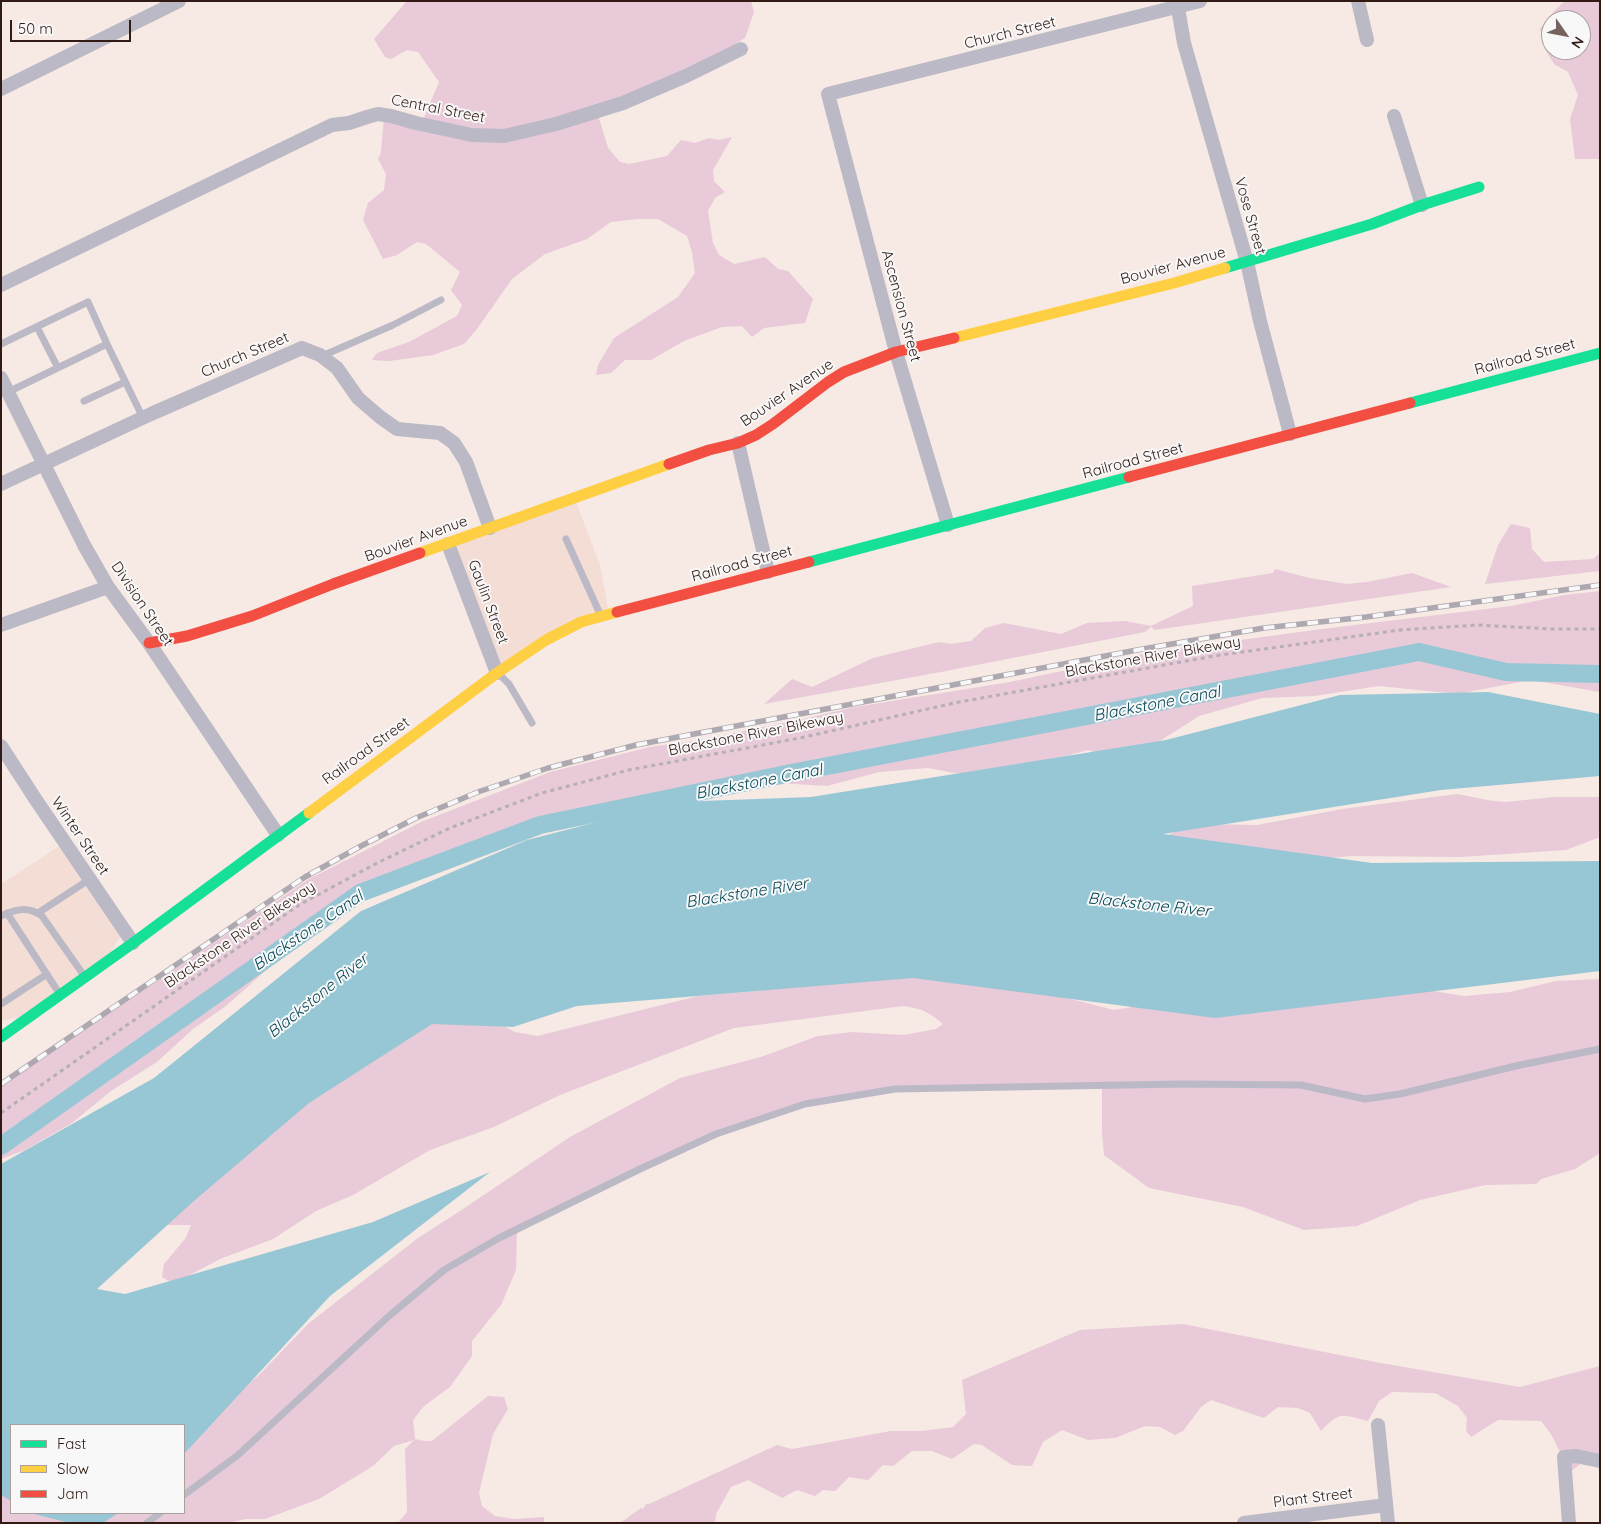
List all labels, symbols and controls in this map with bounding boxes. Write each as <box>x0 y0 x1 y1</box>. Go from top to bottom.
scale bar <box>12 10 134 42</box>
north arrow <box>1541 10 1591 60</box>
street label: Church Street <box>962 13 1058 53</box>
text: 50 m <box>18 19 53 38</box>
text: N <box>1567 33 1588 52</box>
street label: Central Street <box>390 91 486 127</box>
street label: Vose Street <box>1230 175 1270 257</box>
street label: Bouvier Avenue <box>1118 243 1228 289</box>
street label: Ascension Street <box>877 248 925 364</box>
street label: Church Street <box>198 328 292 382</box>
street label: Railroad Street <box>1473 335 1577 379</box>
street label: Bouvier Avenue <box>737 355 837 431</box>
street label: Railroad Street <box>1081 439 1185 483</box>
street label: Bouvier Avenue <box>362 512 470 566</box>
street label: Railroad Street <box>690 542 794 586</box>
street label: Gaulin Street <box>464 557 512 647</box>
street label: Division Street <box>107 558 177 650</box>
street label: Blackstone River Bikeway <box>1064 633 1242 681</box>
water label: Blackstone Canal <box>1092 682 1222 726</box>
street label: Blackstone River Bikeway <box>667 708 845 760</box>
street label: Railroad Street <box>319 713 413 789</box>
water label: Blackstone Canal <box>694 760 824 804</box>
street label: Winter Street <box>47 793 113 879</box>
water label: Blackstone River <box>685 874 809 912</box>
street label: Blackstone River Bikeway <box>161 878 319 992</box>
water label: Blackstone Canal <box>249 887 367 975</box>
water label: Blackstone River <box>1087 889 1211 921</box>
water label: Blackstone River <box>264 950 372 1042</box>
legend <box>10 1424 185 1514</box>
text: Fast <box>57 1434 86 1453</box>
text: Slow <box>57 1459 89 1478</box>
text: Jam <box>57 1484 88 1503</box>
street label: Plant Street <box>1272 1484 1354 1512</box>

